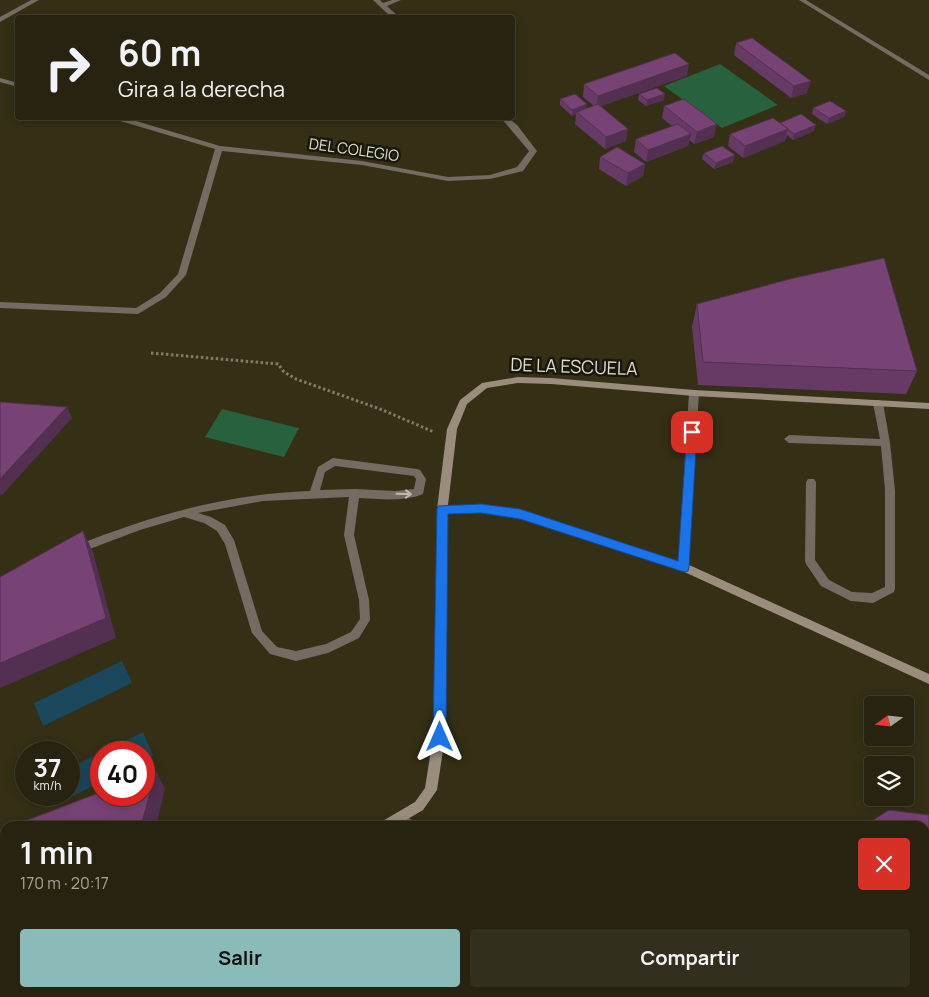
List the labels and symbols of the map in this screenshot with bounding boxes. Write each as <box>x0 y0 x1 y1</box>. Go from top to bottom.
street label: DEL COLEGIO <box>308 133 401 166</box>
street label: DE LA ESCUELA <box>510 352 639 380</box>
pin <box>671 411 713 453</box>
one-way arrow <box>396 490 412 499</box>
north arrow <box>864 696 914 746</box>
position arrow <box>413 710 465 762</box>
speed limit sign: 40 <box>90 741 155 806</box>

